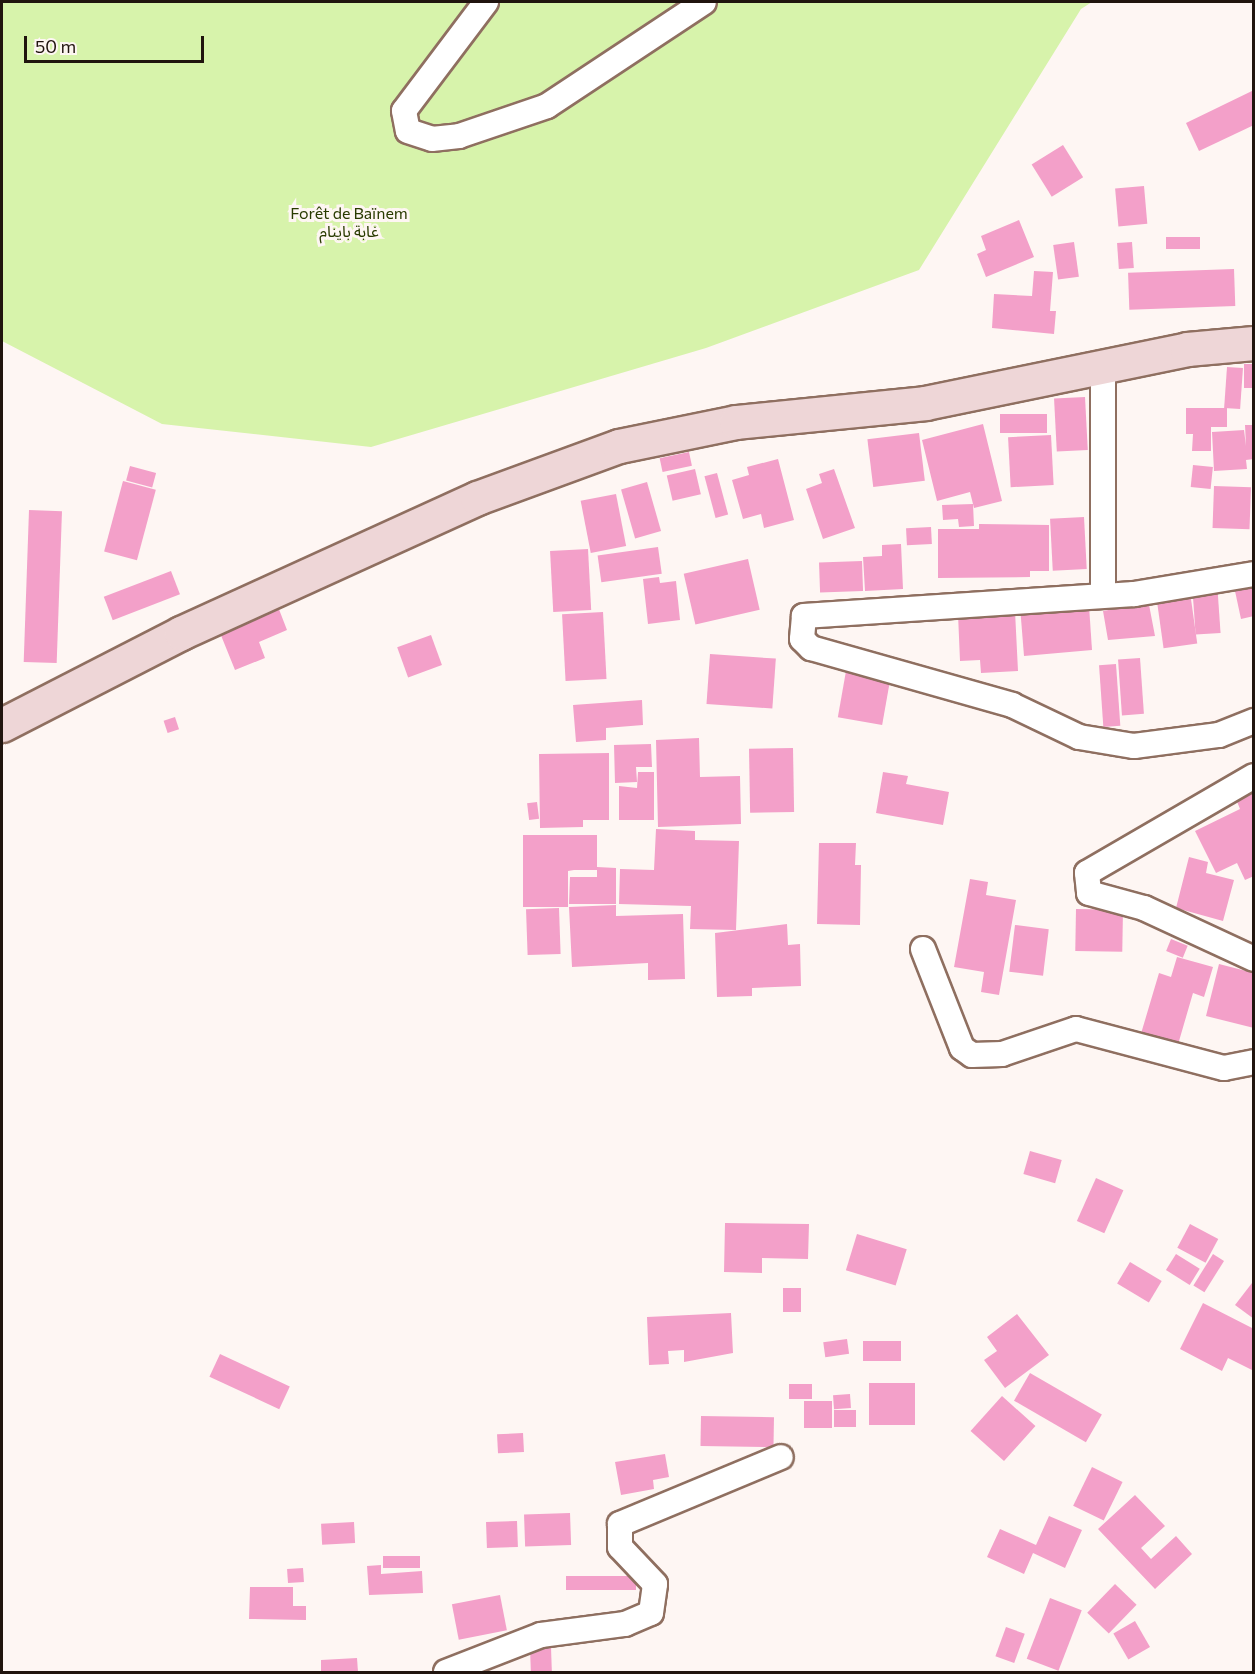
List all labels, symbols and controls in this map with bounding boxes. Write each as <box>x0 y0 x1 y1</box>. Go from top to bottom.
scale bar <box>27 24 207 62</box>
text: 50 m <box>35 35 76 57</box>
park label: Forêt de Baïnem غابة باينام <box>290 203 408 241</box>

